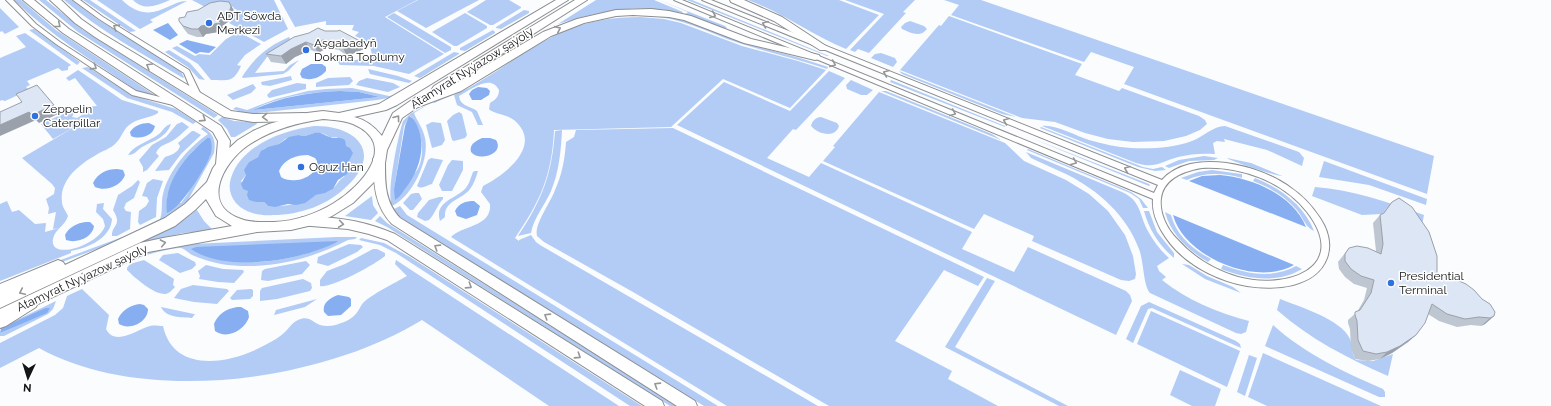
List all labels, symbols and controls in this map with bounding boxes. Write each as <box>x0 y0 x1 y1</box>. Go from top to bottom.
place label: ADT Söwda Merkezi <box>217 9 281 37</box>
one-way arrow <box>708 10 716 18</box>
marker: ADT Söwda Merkezi <box>204 18 214 28</box>
one-way arrow <box>54 20 61 27</box>
one-way arrow <box>762 21 769 29</box>
street label: Atamyrat Nyýazow şaýoly <box>408 24 537 112</box>
one-way arrow <box>113 25 120 32</box>
one-way arrow <box>554 26 562 34</box>
place label: Aşgabadyň Dokma Toplumy <box>314 36 405 64</box>
marker: Aşgabadyň Dokma Toplumy <box>301 45 311 55</box>
one-way arrow <box>829 60 836 68</box>
one-way arrow <box>90 62 97 70</box>
one-way arrow <box>146 63 153 70</box>
one-way arrow <box>882 69 889 77</box>
place label: Zeppelin Caterpillar <box>43 102 101 130</box>
one-way arrow <box>950 109 957 117</box>
marker: Zeppelin Caterpillar <box>30 111 40 121</box>
one-way arrow <box>262 113 268 122</box>
one-way arrow <box>198 114 205 121</box>
one-way arrow <box>392 115 399 122</box>
one-way arrow <box>1003 118 1011 126</box>
one-way arrow <box>1070 158 1077 166</box>
place label: Oguz Han <box>309 160 364 174</box>
marker: Oguz Han <box>296 162 306 172</box>
one-way arrow <box>1124 166 1131 174</box>
one-way arrow <box>338 219 344 228</box>
one-way arrow <box>160 239 166 248</box>
street label: Atamyrat Nyýazow şaýoly <box>14 241 150 314</box>
one-way arrow <box>434 244 441 252</box>
place label: Presidential Terminal <box>1399 269 1465 297</box>
marker: Presidential Terminal <box>1386 278 1396 288</box>
one-way arrow <box>465 281 472 289</box>
one-way arrow <box>19 287 26 295</box>
one-way arrow <box>544 314 551 321</box>
one-way arrow <box>574 351 581 359</box>
north arrow <box>8 358 48 398</box>
text: N <box>23 381 32 394</box>
one-way arrow <box>654 383 661 390</box>

